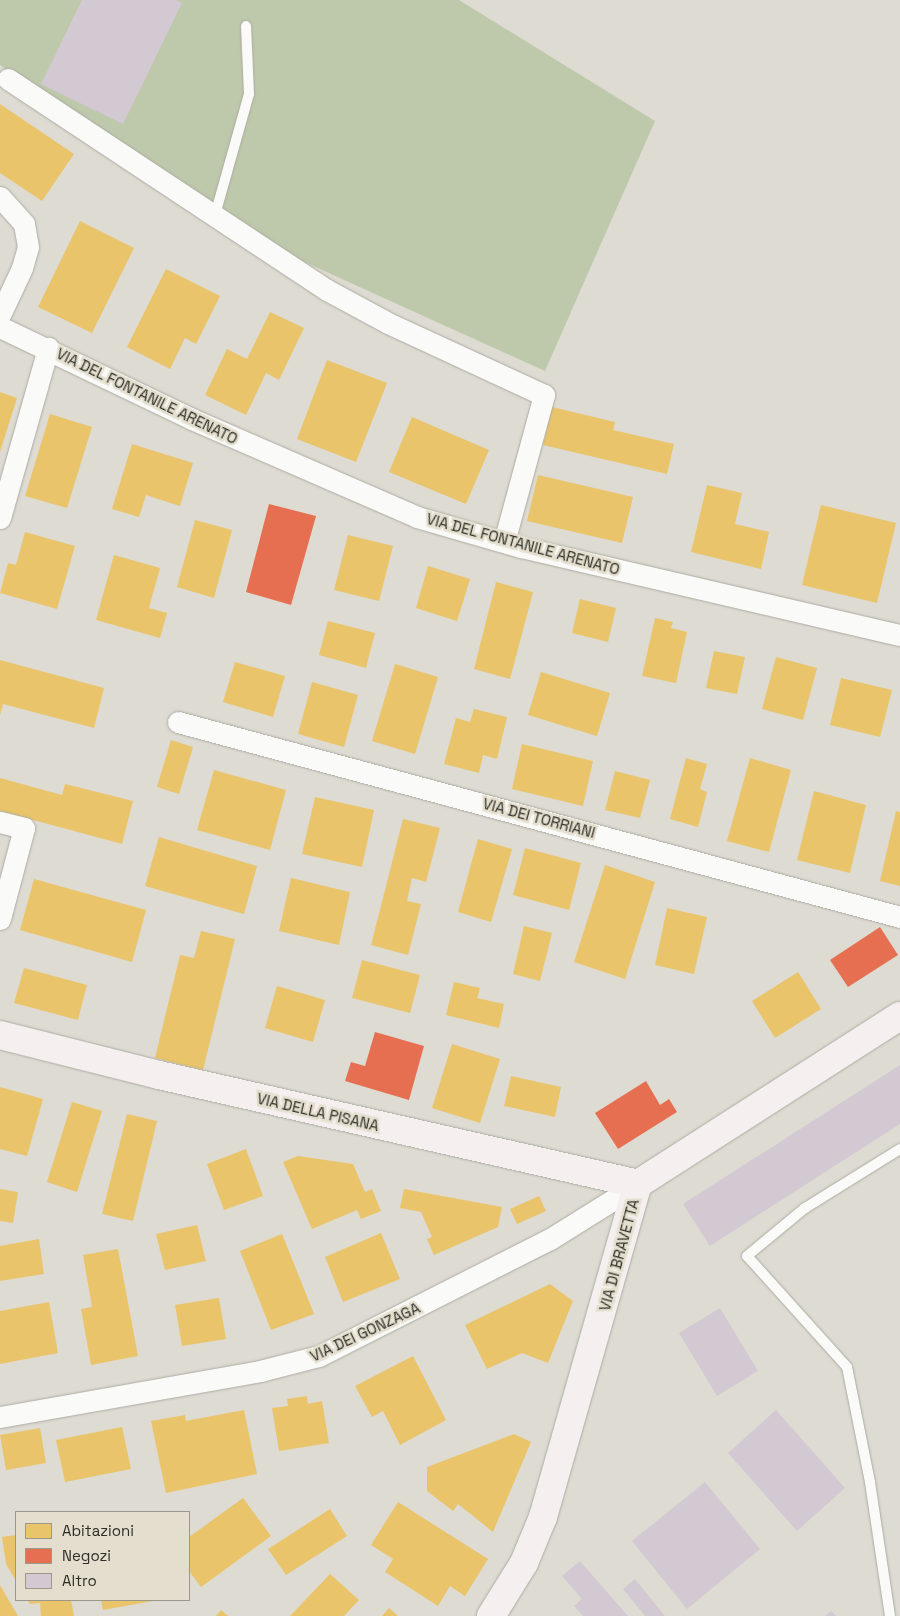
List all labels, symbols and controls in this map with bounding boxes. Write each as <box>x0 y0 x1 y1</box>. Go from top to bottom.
street label: VIA DEL FONTANILE ARENATO <box>53 344 241 448</box>
street label: VIA DEL FONTANILE ARENATO <box>424 509 622 579</box>
street label: VIA DEI TORRIANI <box>481 794 597 842</box>
street label: VIA DELLA PISANA <box>255 1089 381 1135</box>
street label: VIA DI BRAVETTA <box>595 1197 643 1313</box>
street label: VIA DEI GONZAGA <box>307 1299 423 1365</box>
legend <box>15 1511 190 1601</box>
text: Abitazioni <box>62 1521 134 1540</box>
text: Negozi <box>62 1546 111 1565</box>
text: Altro <box>62 1571 97 1590</box>

